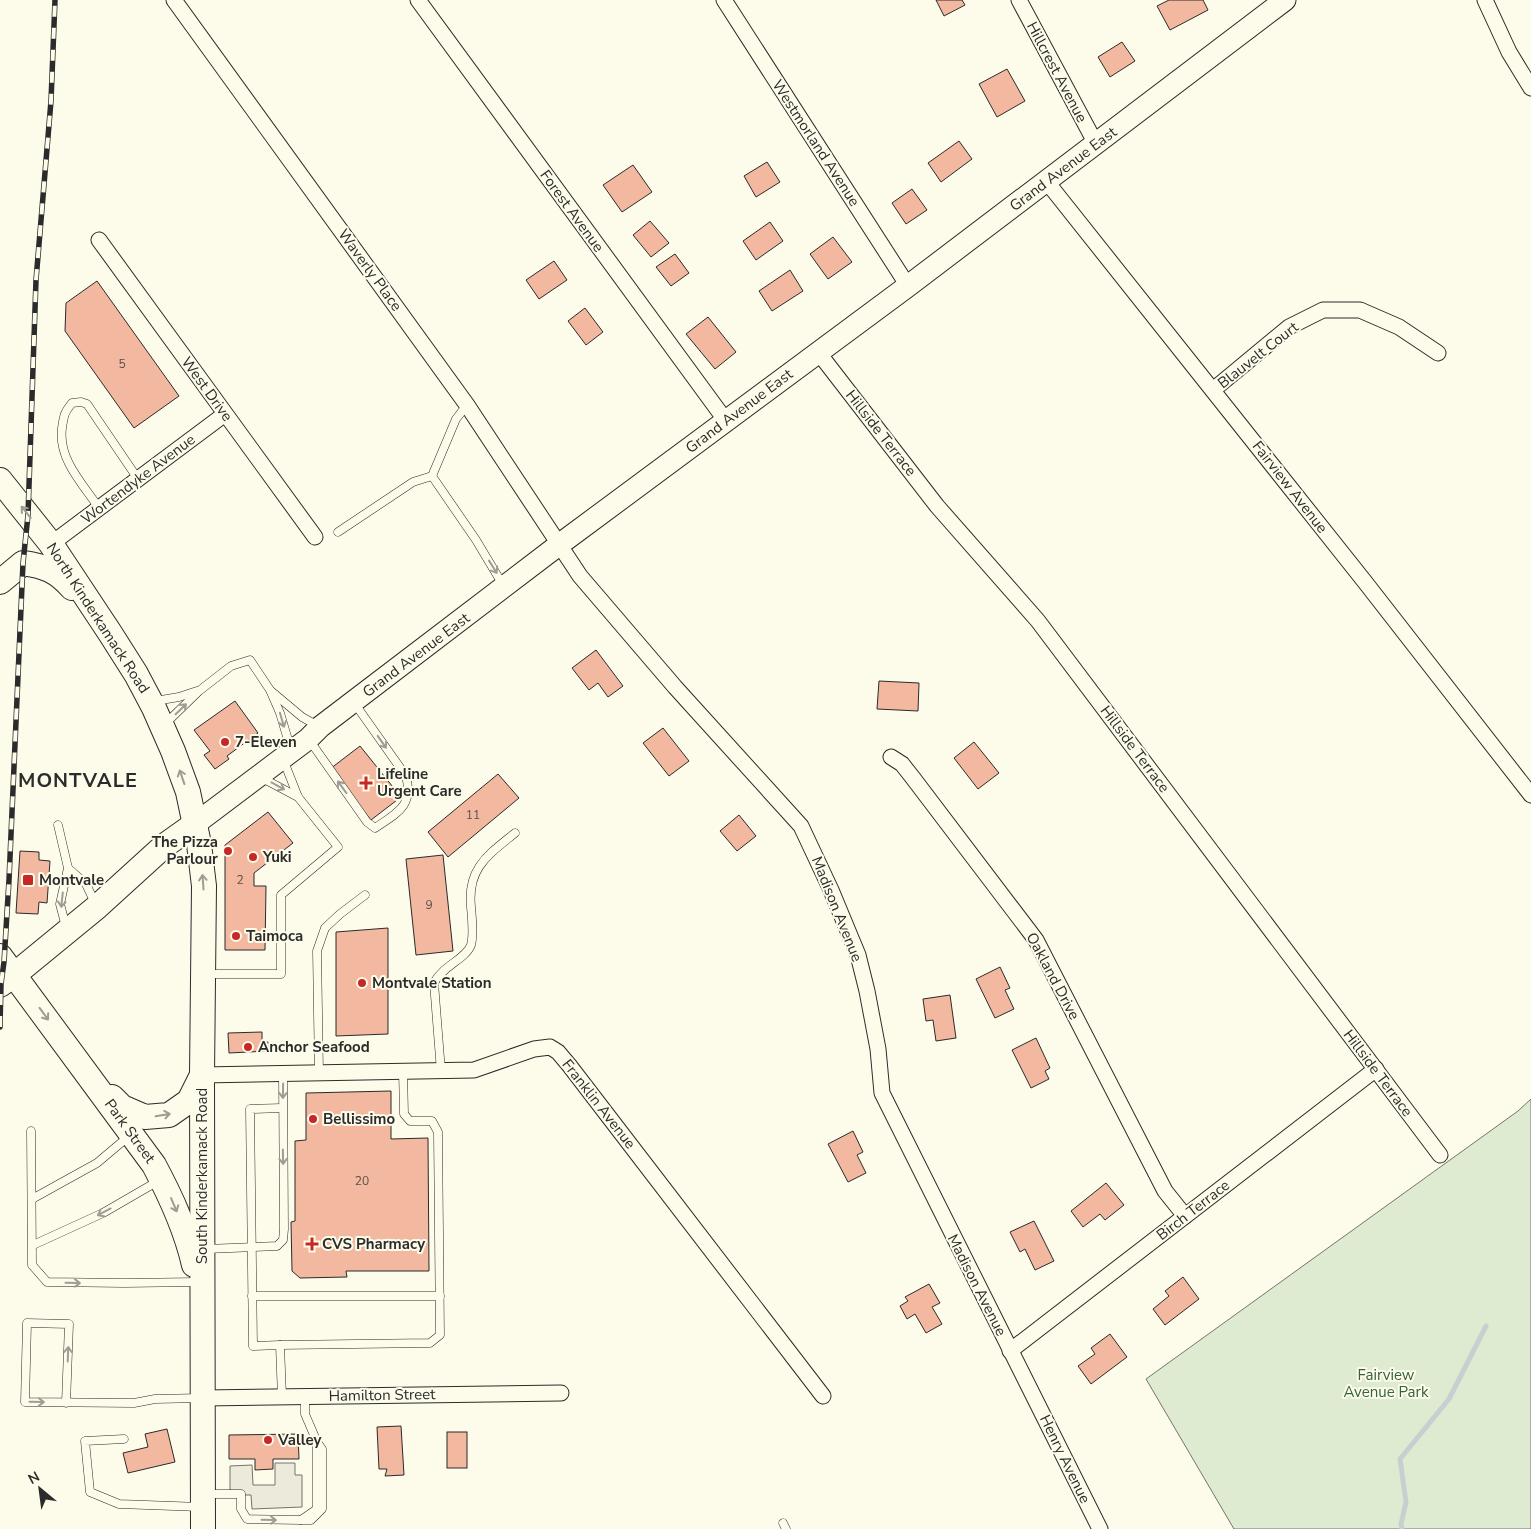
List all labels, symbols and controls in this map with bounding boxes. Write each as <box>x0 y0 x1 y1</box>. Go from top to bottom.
street label: Hillcrest Avenue <box>1022 18 1092 126</box>
street label: Westmorland Avenue <box>768 76 864 210</box>
street label: Grand Avenue East <box>1005 122 1121 216</box>
street label: Forest Avenue <box>535 166 609 256</box>
street label: Waverly Place <box>333 225 407 315</box>
street label: Blauvelt Court <box>1214 317 1303 393</box>
street label: West Drive <box>177 353 237 425</box>
house number: 5 <box>118 356 126 372</box>
street label: Grand Avenue East <box>681 364 797 458</box>
street label: Hillside Terrace <box>841 386 921 480</box>
street label: Wortendyke Avenue <box>77 429 199 529</box>
street label: Fairview Avenue <box>1248 437 1332 537</box>
one-way arrow <box>20 505 31 518</box>
street label: North Kinderkamack Road <box>42 539 154 697</box>
one-way arrow <box>488 560 498 574</box>
street label: Grand Avenue East <box>358 608 474 702</box>
street label: Hillside Terrace <box>1096 701 1174 797</box>
one-way arrow <box>175 703 188 715</box>
one-way arrow <box>278 712 288 728</box>
place label: 7-Eleven <box>235 732 297 752</box>
one-way arrow <box>377 735 387 749</box>
marker: 7-Eleven <box>219 736 231 748</box>
place label: Lifeline Urgent Care <box>377 764 462 801</box>
district label: MONTVALE <box>18 767 138 794</box>
one-way arrow <box>177 769 187 785</box>
marker: Lifeline Urgent Care <box>359 776 373 790</box>
one-way arrow <box>337 781 347 795</box>
one-way arrow <box>270 782 285 791</box>
house number: 11 <box>466 807 480 823</box>
place label: The Pizza Parlour <box>152 832 218 869</box>
marker: The Pizza Parlour <box>222 845 234 857</box>
place label: Yuki <box>262 847 292 867</box>
marker: Yuki <box>247 851 259 863</box>
street label: Madison Avenue <box>807 853 867 965</box>
place label: Montvale <box>39 870 104 890</box>
house number: 2 <box>236 872 244 888</box>
marker: Montvale <box>21 873 35 887</box>
one-way arrow <box>198 874 208 890</box>
one-way arrow <box>57 891 67 907</box>
house number: 9 <box>425 897 433 913</box>
place label: Taimoca <box>246 926 303 946</box>
street label: Oakland Drive <box>1022 929 1084 1023</box>
marker: Taimoca <box>230 930 242 942</box>
place label: Montvale Station <box>372 973 492 993</box>
marker: Montvale Station <box>356 977 368 989</box>
one-way arrow <box>39 1007 49 1021</box>
street label: Hillside Terrace <box>1339 1025 1417 1121</box>
place label: Anchor Seafood <box>258 1037 370 1057</box>
marker: Anchor Seafood <box>242 1041 254 1053</box>
street label: Franklin Avenue <box>558 1055 640 1153</box>
one-way arrow <box>278 1082 288 1099</box>
street label: South Kinderkamack Road <box>192 1088 212 1264</box>
street label: Park Street <box>100 1095 160 1168</box>
one-way arrow <box>154 1109 170 1119</box>
place label: Bellissimo <box>323 1109 395 1129</box>
marker: Bellissimo <box>307 1113 319 1125</box>
one-way arrow <box>278 1148 288 1164</box>
house number: 20 <box>355 1173 369 1189</box>
street label: Birch Terrace <box>1152 1175 1234 1245</box>
one-way arrow <box>170 1197 180 1212</box>
one-way arrow <box>97 1208 112 1217</box>
street label: Madison Avenue <box>943 1231 1011 1339</box>
place label: CVS Pharmacy <box>322 1234 425 1254</box>
marker: CVS Pharmacy <box>306 1238 318 1250</box>
one-way arrow <box>64 1278 80 1288</box>
one-way arrow <box>63 1347 73 1363</box>
park label: Fairview Avenue Park <box>1344 1365 1429 1402</box>
street label: Hamilton Street <box>328 1384 436 1406</box>
one-way arrow <box>29 1398 45 1407</box>
street label: Henry Avenue <box>1035 1411 1095 1507</box>
place label: Valley <box>277 1430 322 1450</box>
marker: Valley <box>262 1434 274 1446</box>
north arrow <box>15 1464 65 1514</box>
text: N <box>25 1467 43 1489</box>
one-way arrow <box>260 1515 277 1525</box>

